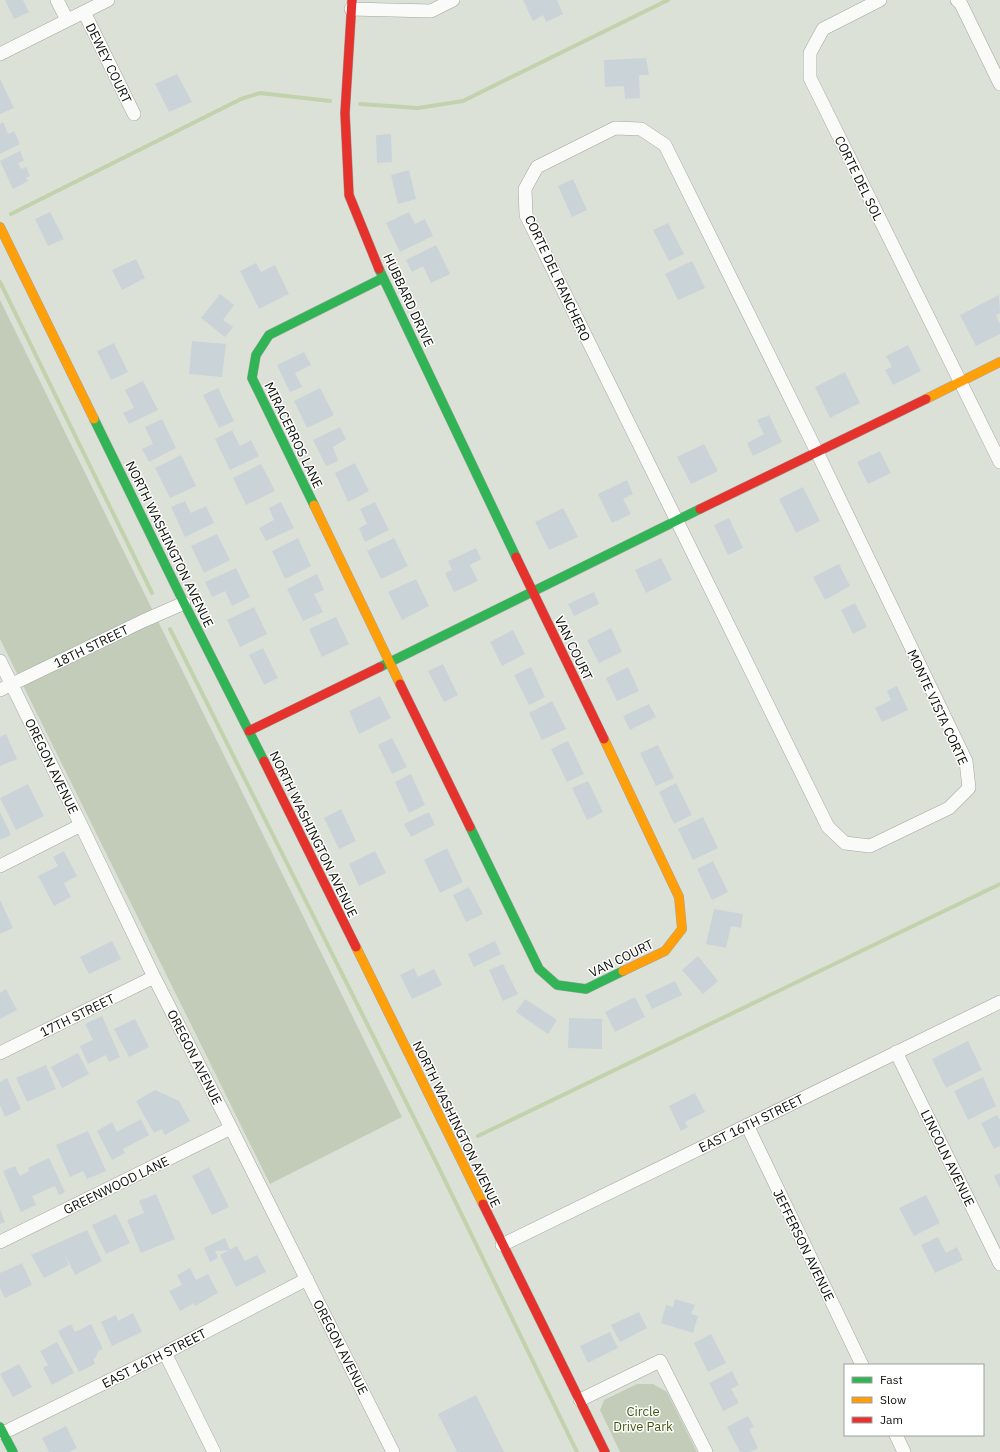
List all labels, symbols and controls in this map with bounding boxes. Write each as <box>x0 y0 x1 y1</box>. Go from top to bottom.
street label: DEWEY COURT <box>82 20 136 107</box>
street label: CORTE DEL SOL <box>831 133 887 224</box>
street label: CORTE DEL RANCHERO <box>521 212 594 344</box>
street label: HUBBARD DRIVE <box>379 251 438 350</box>
street label: MIRACERROS LANE <box>260 379 327 491</box>
street label: NORTH WASHINGTON AVENUE <box>122 458 217 630</box>
street label: VAN COURT <box>551 613 597 684</box>
street label: 18TH STREET <box>51 621 132 672</box>
street label: MONTE VISTA CORTE <box>903 647 972 768</box>
street label: OREGON AVENUE <box>21 716 82 817</box>
street label: NORTH WASHINGTON AVENUE <box>266 748 361 920</box>
street label: VAN COURT <box>586 935 657 981</box>
street label: 17TH STREET <box>37 990 118 1041</box>
street label: OREGON AVENUE <box>163 1007 226 1108</box>
street label: NORTH WASHINGTON AVENUE <box>409 1038 504 1210</box>
street label: EAST 16TH STREET <box>696 1090 807 1156</box>
street label: LINCOLN AVENUE <box>917 1107 978 1209</box>
street label: GREENWOOD LANE <box>61 1153 172 1218</box>
street label: JEFFERSON AVENUE <box>769 1186 838 1304</box>
street label: OREGON AVENUE <box>309 1297 372 1398</box>
street label: EAST 16TH STREET <box>99 1325 210 1392</box>
legend <box>844 1364 984 1436</box>
text: Fast <box>880 1372 903 1387</box>
text: Slow <box>880 1392 906 1407</box>
park label: Circle Drive Park <box>613 1403 673 1435</box>
text: Jam <box>880 1412 903 1427</box>

